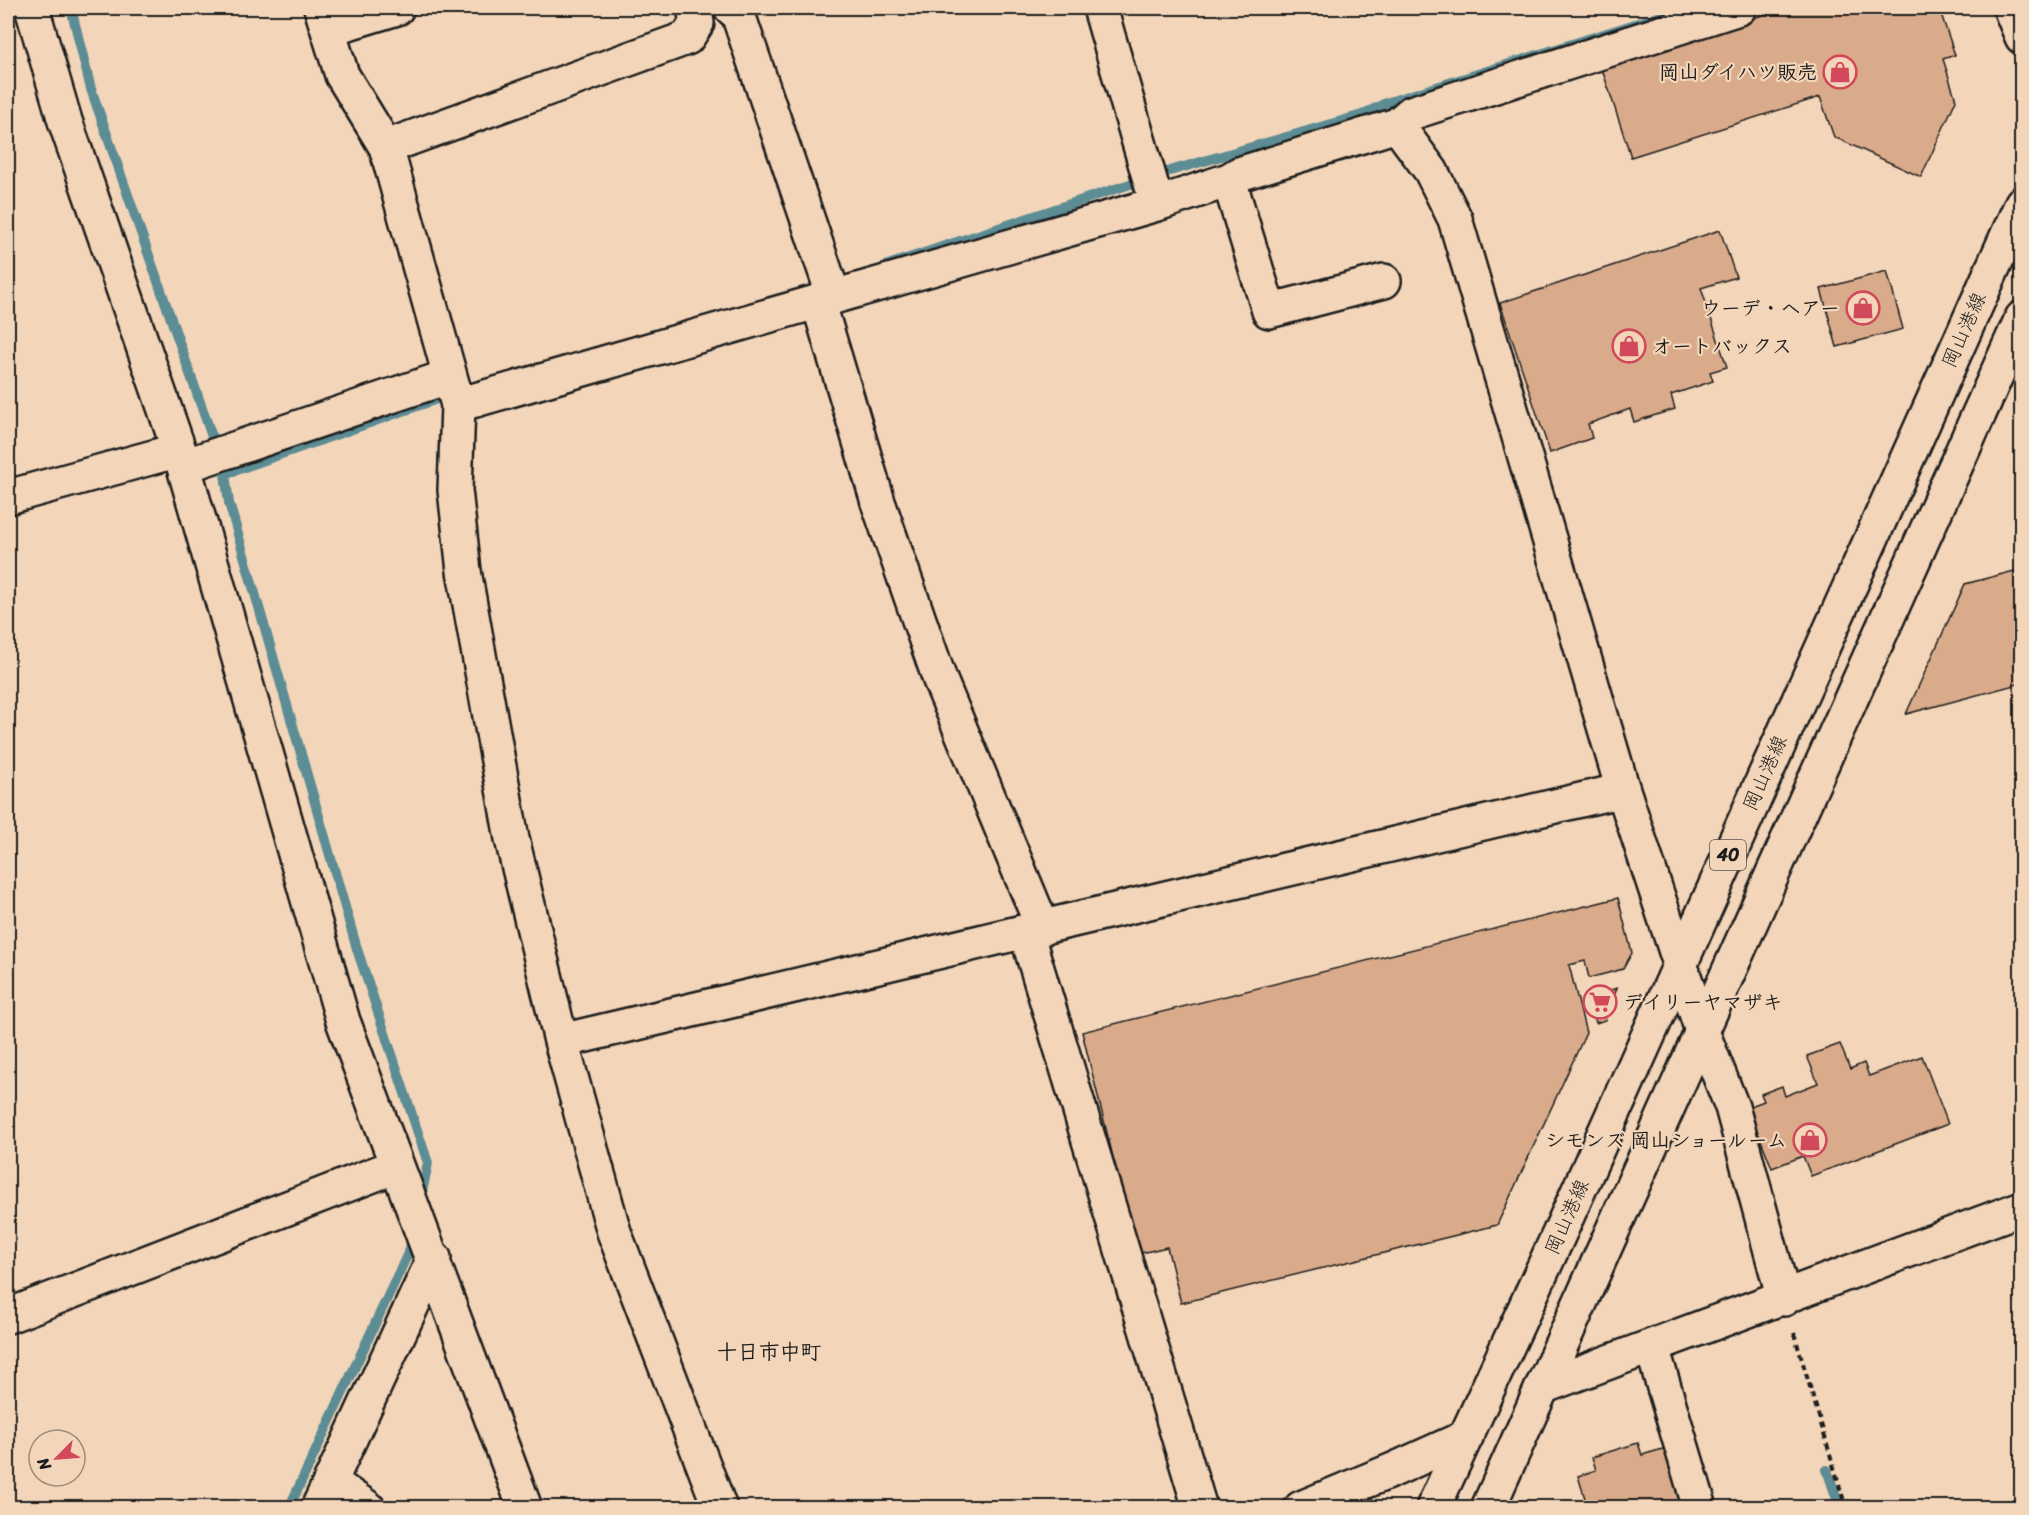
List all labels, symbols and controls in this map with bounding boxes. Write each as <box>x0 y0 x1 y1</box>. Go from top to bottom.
shop icon: 岡山ダイハツ販売 <box>1822 54 1858 90</box>
place label: 岡山ダイハツ販売 <box>1659 55 1817 90</box>
street label: 岡山港線 <box>1932 286 1996 374</box>
shop icon: ウーデ・ヘアー <box>1845 290 1881 326</box>
place label: ウーデ・ヘアー <box>1701 291 1840 326</box>
shop icon: オートバックス <box>1611 328 1647 364</box>
place label: オートバックス <box>1652 329 1792 364</box>
street label: 岡山港線 <box>1733 729 1797 817</box>
road number: 40 <box>1710 840 1746 870</box>
supermarket icon: デイリーヤマザキ <box>1582 984 1618 1020</box>
place label: デイリーヤマザキ <box>1623 985 1783 1020</box>
shop icon: シモンズ 岡山ショールーム <box>1792 1122 1828 1158</box>
place label: シモンズ 岡山ショールーム <box>1545 1123 1787 1158</box>
street label: 岡山港線 <box>1535 1173 1599 1261</box>
district label: 十日市中町 <box>717 1333 822 1371</box>
north arrow <box>27 1428 87 1488</box>
text: N <box>28 1452 60 1476</box>

